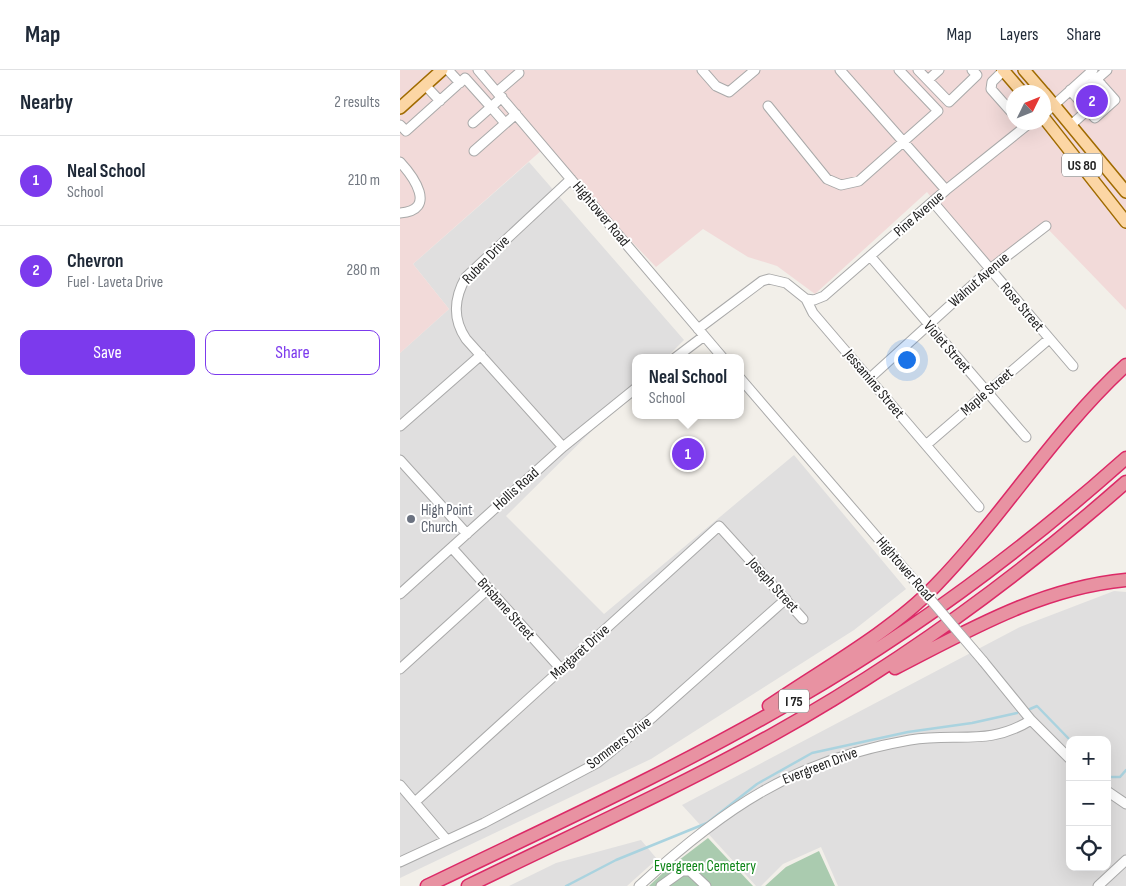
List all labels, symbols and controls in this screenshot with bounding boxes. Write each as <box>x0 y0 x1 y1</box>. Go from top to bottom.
text: Map <box>25 20 60 49</box>
text: Map <box>947 24 972 45</box>
text: Layers <box>1000 24 1039 45</box>
text: Share <box>1067 24 1101 45</box>
pin: 2 <box>1076 82 1108 120</box>
north arrow <box>1006 85 1051 130</box>
text: Nearby <box>20 90 73 115</box>
text: 2 results <box>334 93 380 112</box>
road number: US 80 <box>1062 154 1102 176</box>
text: Neal School <box>67 160 145 183</box>
text: 1 <box>33 171 39 190</box>
text: 210 m <box>348 171 380 190</box>
street label: Hightower Road <box>568 177 634 251</box>
text: School <box>67 183 103 202</box>
street label: Pine Avenue <box>890 187 948 241</box>
street label: Ruben Drive <box>458 232 514 288</box>
street label: Walnut Avenue <box>945 248 1013 312</box>
text: Chevron <box>67 250 124 273</box>
text: 2 <box>32 261 40 280</box>
text: 280 m <box>346 261 380 280</box>
text: Fuel · Laveta Drive <box>67 273 163 292</box>
street label: Rose Street <box>996 279 1048 336</box>
street label: Violet Street <box>919 317 975 377</box>
button: Save <box>20 330 195 375</box>
button: Share <box>205 330 380 375</box>
street label: Jessamine Street <box>839 345 909 423</box>
your location <box>894 347 920 373</box>
popup <box>632 354 744 419</box>
street label: Maple Street <box>957 364 1018 420</box>
text: Neal School <box>649 366 727 389</box>
text: School <box>649 389 685 408</box>
pin: 1 <box>672 435 704 473</box>
street label: Hollis Road <box>489 463 543 515</box>
place label: High Point Church <box>421 501 473 537</box>
marker: High Point Church <box>405 513 417 525</box>
street label: Hightower Road <box>872 533 938 605</box>
street label: Joseph Street <box>743 553 803 617</box>
street label: Brisbane Street <box>473 574 539 645</box>
street label: Margaret Drive <box>546 620 614 684</box>
road number: I 75 <box>779 690 809 712</box>
street label: Sommers Drive <box>583 713 655 773</box>
map controls <box>1066 736 1111 871</box>
button: + <box>1066 736 1111 781</box>
street label: Evergreen Drive <box>780 743 860 789</box>
button: − <box>1066 781 1111 826</box>
button: locate <box>1066 826 1111 871</box>
park label: Evergreen Cemetery <box>654 857 756 876</box>

